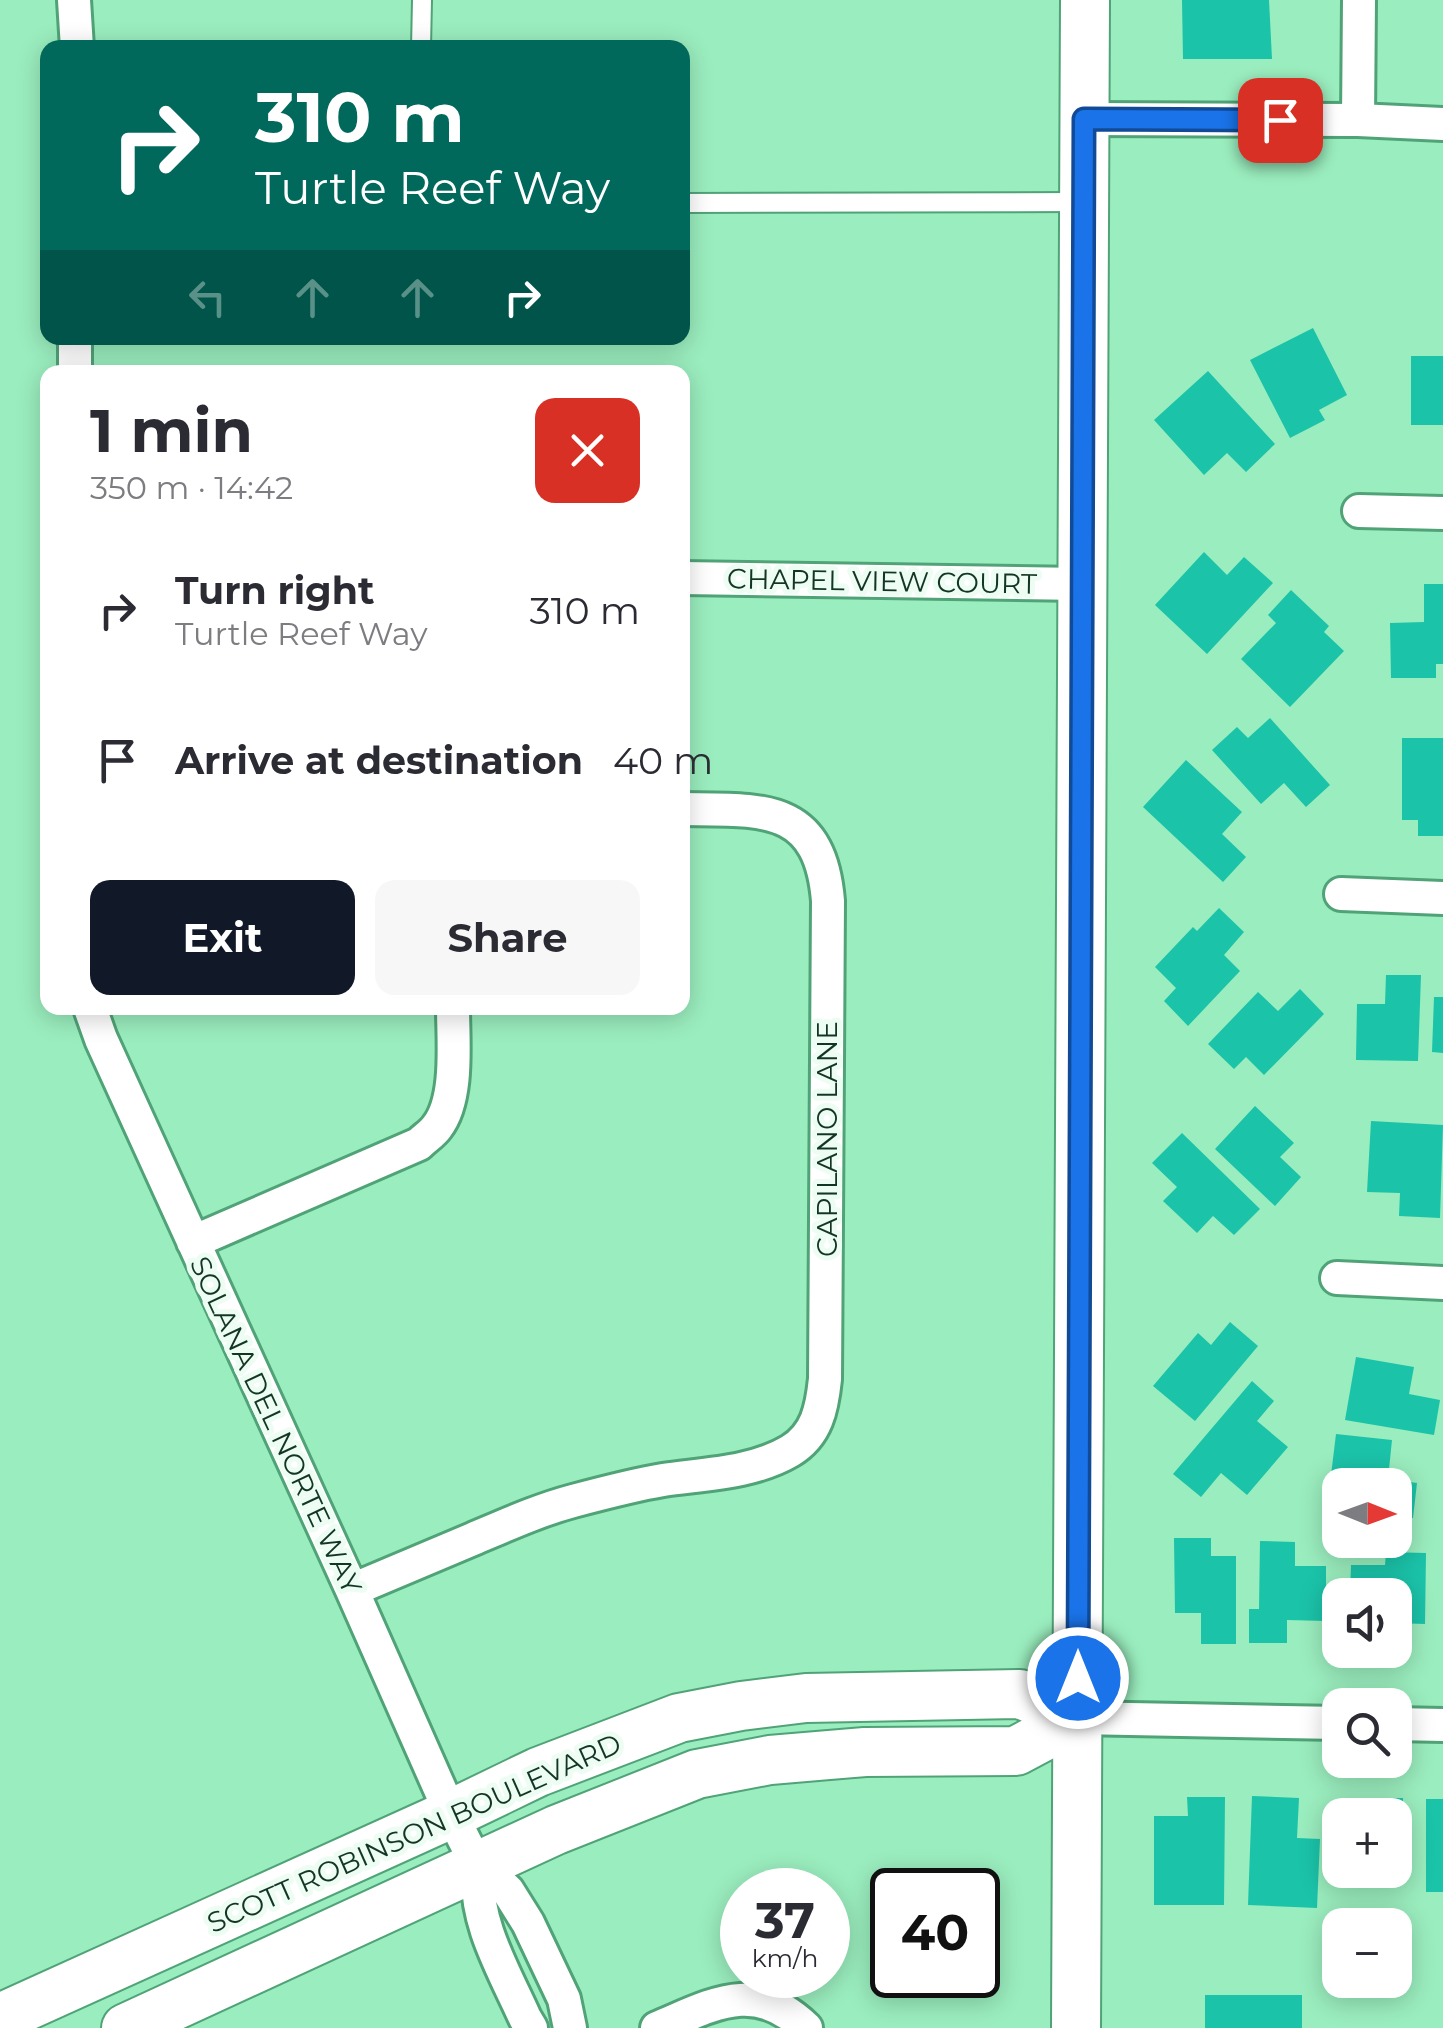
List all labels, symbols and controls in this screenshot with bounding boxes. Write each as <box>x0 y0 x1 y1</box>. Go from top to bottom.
text: 310 m <box>255 74 465 160</box>
pin <box>1238 78 1323 163</box>
icon: right <box>90 80 220 210</box>
icon: arrive <box>1253 93 1308 148</box>
text: Turtle Reef Way <box>255 160 610 215</box>
icon: left <box>180 270 235 325</box>
icon: ahead <box>285 270 340 325</box>
icon: ahead <box>390 270 445 325</box>
icon: right <box>495 270 550 325</box>
text: 1 min <box>90 394 253 467</box>
button: close <box>535 398 640 503</box>
text: 350 m · 14:42 <box>90 468 293 507</box>
street label: CHAPEL VIEW COURT <box>727 561 1037 601</box>
text: Turn right <box>175 567 374 614</box>
icon: right <box>90 583 145 638</box>
text: 310 m <box>529 587 640 634</box>
text: Turtle Reef Way <box>175 614 427 653</box>
icon: arrive <box>90 733 145 788</box>
text: Arrive at destination <box>175 737 583 784</box>
text: 40 m <box>613 737 713 784</box>
button: Exit <box>90 880 355 995</box>
button: Share <box>375 880 640 995</box>
street label: CAPILANO LANE <box>810 1021 844 1257</box>
street label: SOLANA DEL NORTE WAY <box>183 1251 369 1599</box>
north arrow <box>1322 1468 1412 1558</box>
map controls <box>1322 1468 1412 1998</box>
button: sound <box>1322 1578 1412 1668</box>
position arrow <box>1026 1626 1130 1730</box>
button: search <box>1322 1688 1412 1778</box>
street label: SCOTT ROBINSON BOULEVARD <box>202 1726 626 1940</box>
button: + <box>1322 1798 1412 1888</box>
speed limit sign: 40 <box>870 1868 1000 1998</box>
text: 37 <box>755 1890 815 1951</box>
button: − <box>1322 1908 1412 1998</box>
text: km/h <box>752 1943 818 1973</box>

